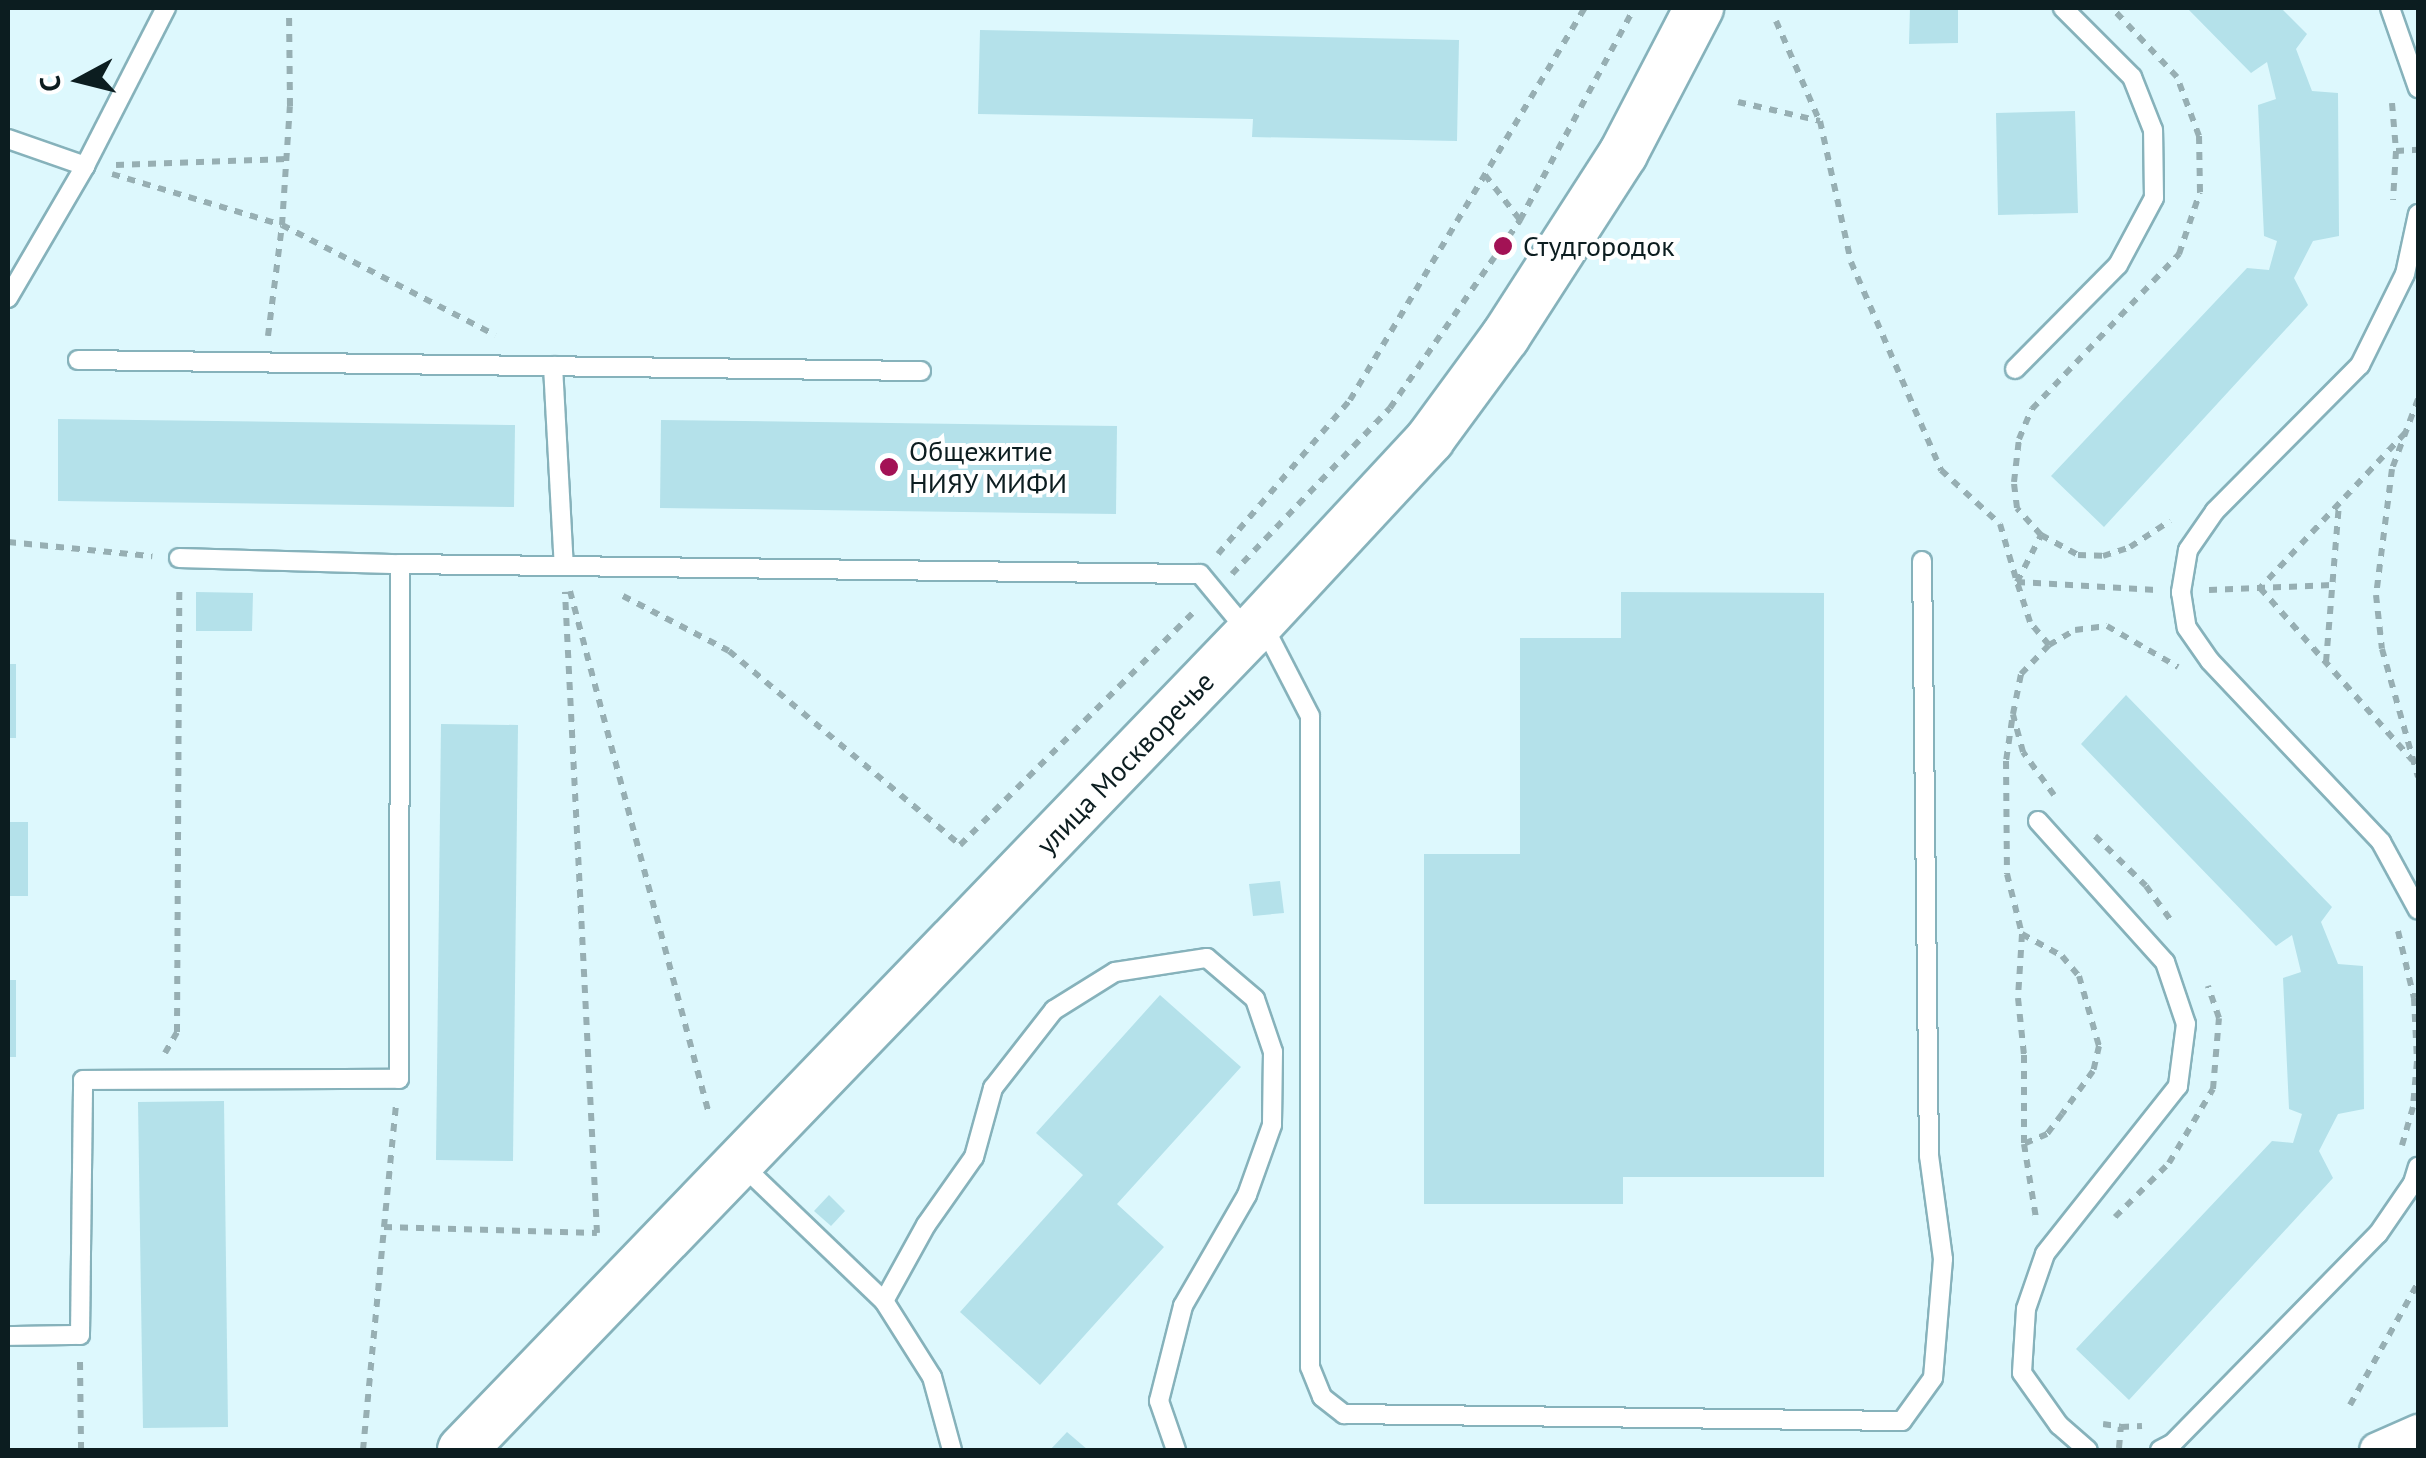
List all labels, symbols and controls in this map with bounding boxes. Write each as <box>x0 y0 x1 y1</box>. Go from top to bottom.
north arrow <box>30 30 130 130</box>
text: С <box>30 74 69 94</box>
place label: Студгородок <box>1523 229 1675 263</box>
marker: Студгородок <box>1492 235 1514 257</box>
place label: Общежитие НИЯУ МИФИ <box>909 434 1068 500</box>
marker: Общежитие НИЯУ МИФИ <box>878 456 900 478</box>
street label: улица Москворечье <box>1029 665 1221 861</box>

